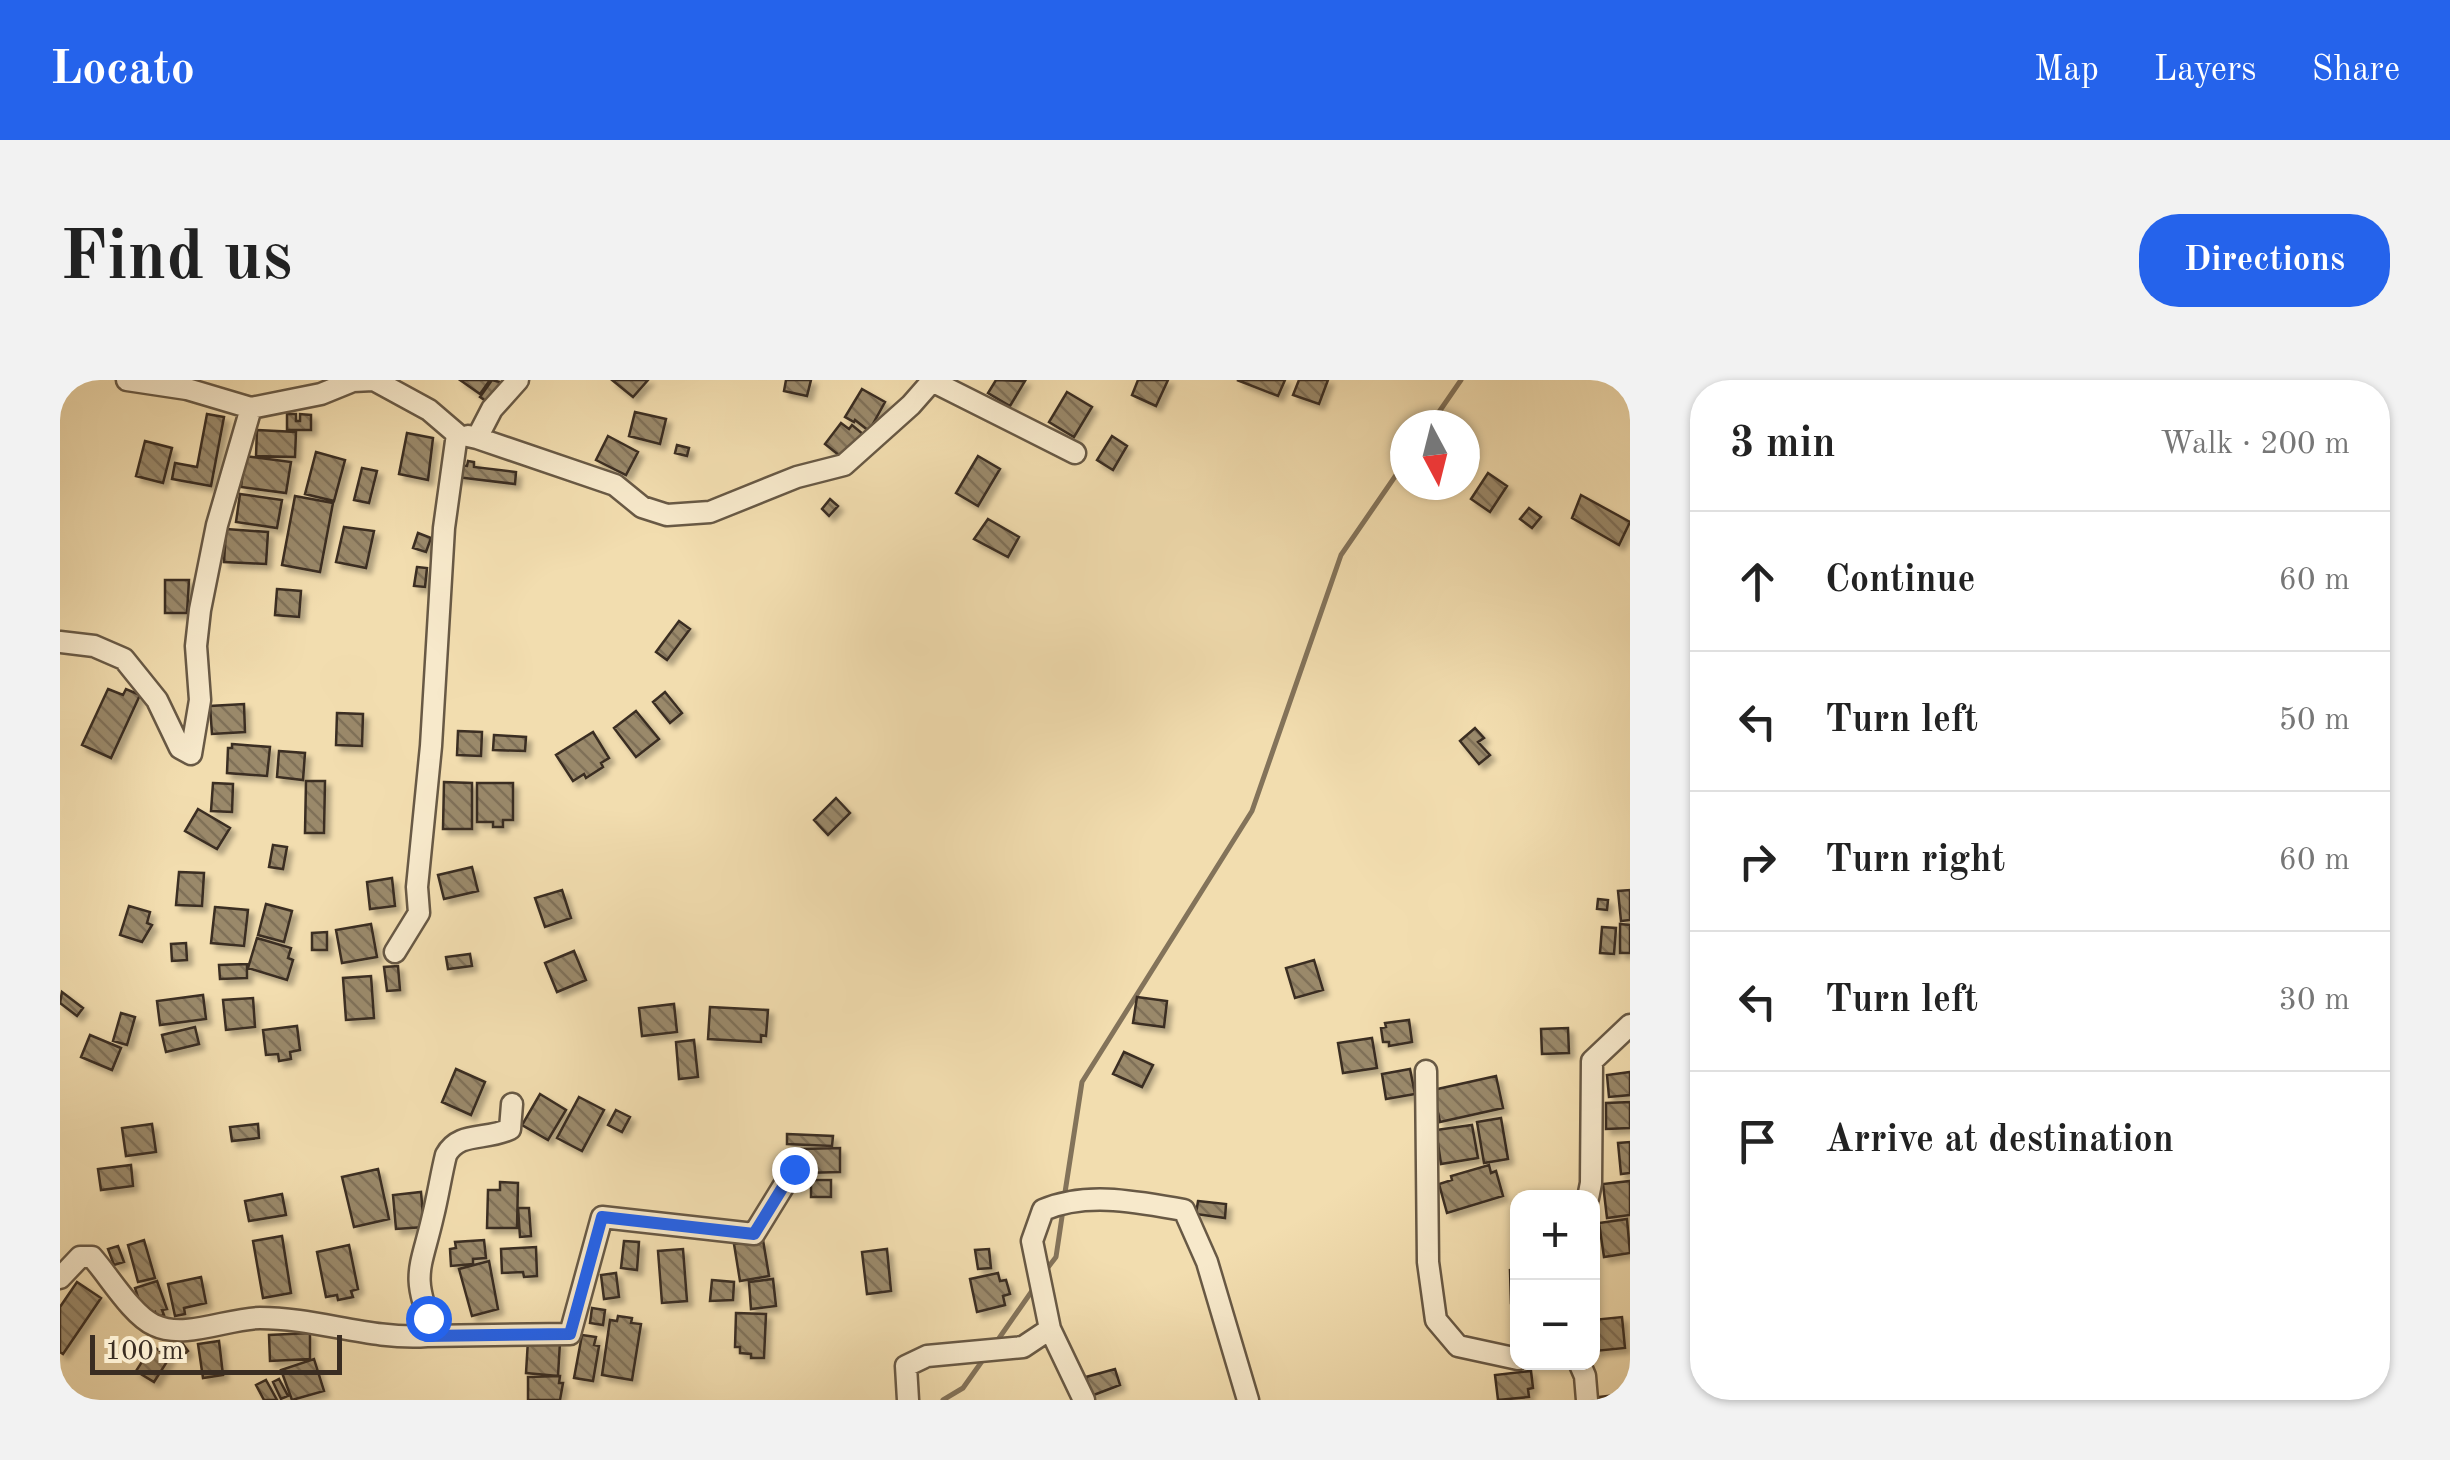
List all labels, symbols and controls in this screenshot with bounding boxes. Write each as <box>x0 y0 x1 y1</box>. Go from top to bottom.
text: Locato <box>50 46 195 94</box>
text: Map <box>2034 53 2099 88</box>
text: Layers <box>2154 53 2257 88</box>
text: Share <box>2312 53 2400 88</box>
button: Directions <box>2139 214 2390 307</box>
text: Find us <box>60 225 292 295</box>
north arrow <box>1390 410 1480 500</box>
text: 3 min <box>1730 424 1836 466</box>
text: Walk · 200 m <box>2160 429 2350 461</box>
icon: ahead <box>1730 554 1785 609</box>
text: Continue <box>1825 562 1975 600</box>
text: 60 m <box>2279 565 2350 597</box>
icon: left <box>1730 694 1785 749</box>
text: Turn left <box>1825 702 1978 740</box>
text: 50 m <box>2279 705 2350 737</box>
icon: right <box>1730 834 1785 889</box>
text: Turn right <box>1825 842 2005 880</box>
text: 60 m <box>2279 845 2350 877</box>
icon: left <box>1730 974 1785 1029</box>
text: Turn left <box>1825 982 1978 1020</box>
text: 30 m <box>2279 985 2350 1017</box>
icon: arrive <box>1730 1114 1785 1169</box>
text: Arrive at destination <box>1825 1122 2174 1160</box>
route end <box>772 1147 818 1193</box>
map controls <box>1510 1190 1600 1370</box>
button: + <box>1510 1190 1600 1280</box>
button: − <box>1510 1280 1600 1370</box>
route start <box>406 1296 452 1342</box>
scale bar <box>90 1330 342 1374</box>
text: 100 m <box>105 1338 184 1366</box>

